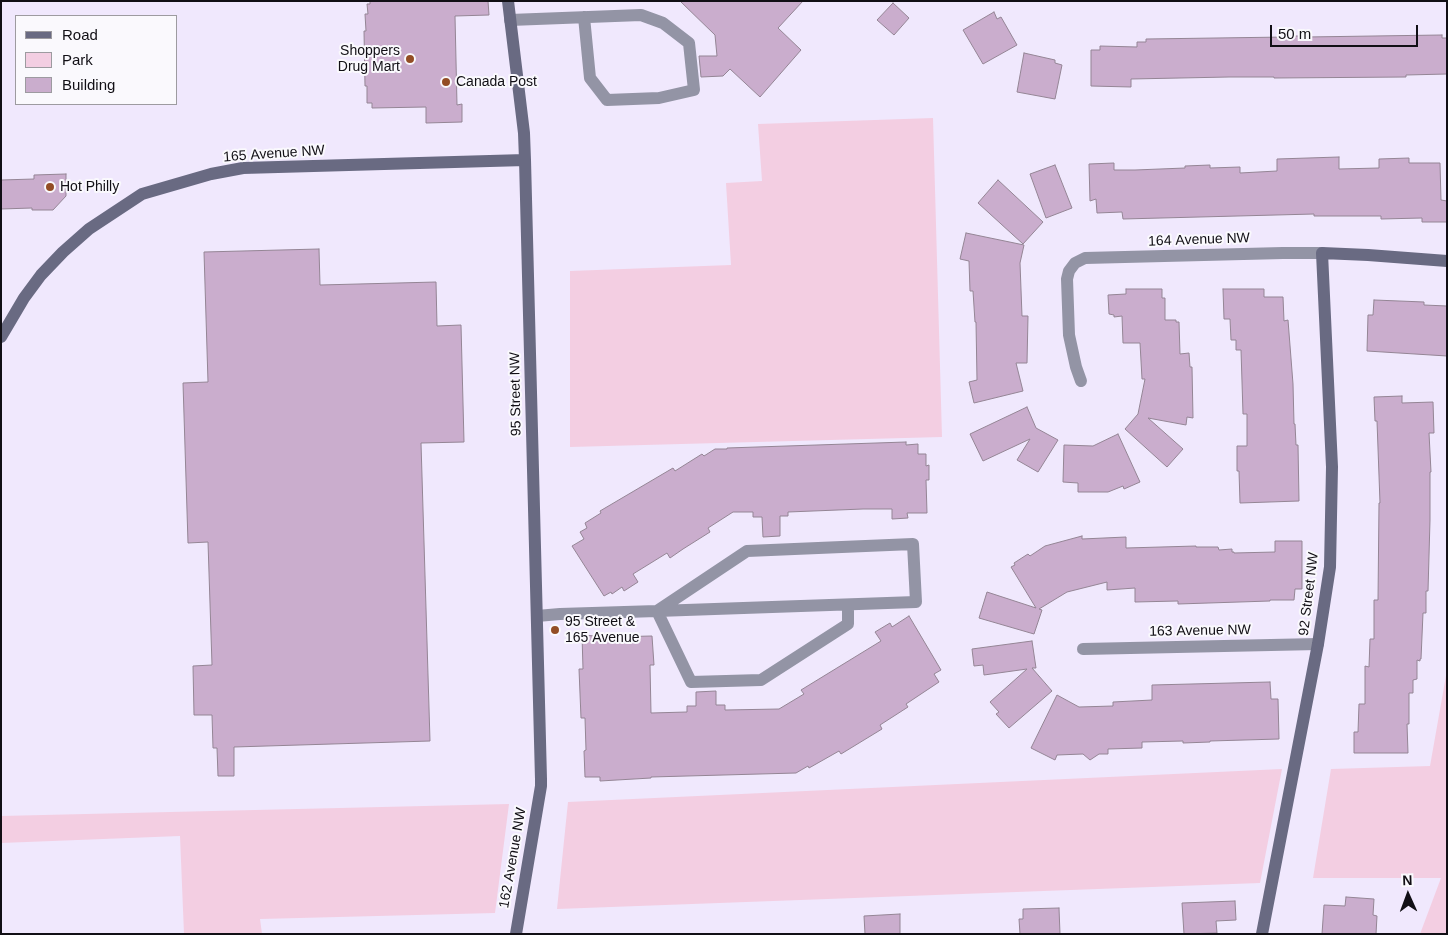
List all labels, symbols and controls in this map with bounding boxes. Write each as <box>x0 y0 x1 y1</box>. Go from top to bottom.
legend <box>15 15 178 105</box>
scale bar <box>1273 15 1420 47</box>
text: 50 m <box>1278 25 1311 42</box>
text: Road <box>62 26 98 43</box>
place label: Shoppers Drug Mart <box>338 43 400 75</box>
text: Park <box>62 51 93 68</box>
marker: Shoppers Drug Mart <box>404 53 416 65</box>
place label: Canada Post <box>456 74 537 90</box>
text: Building <box>62 76 115 93</box>
marker: Canada Post <box>440 76 452 88</box>
street label: 165 Avenue NW <box>223 142 325 166</box>
place label: Hot Philly <box>60 179 119 195</box>
marker: Hot Philly <box>44 181 56 193</box>
street label: 164 Avenue NW <box>1148 230 1250 250</box>
street label: 95 Street NW <box>507 352 525 436</box>
street label: 92 Street NW <box>1296 551 1322 637</box>
place label: 95 Street & 165 Avenue <box>565 614 639 646</box>
street label: 163 Avenue NW <box>1149 622 1251 640</box>
marker: 95 Street & 165 Avenue <box>549 624 561 636</box>
street label: 162 Avenue NW <box>496 806 530 910</box>
north arrow <box>1383 870 1433 920</box>
text: N <box>1402 872 1413 888</box>

